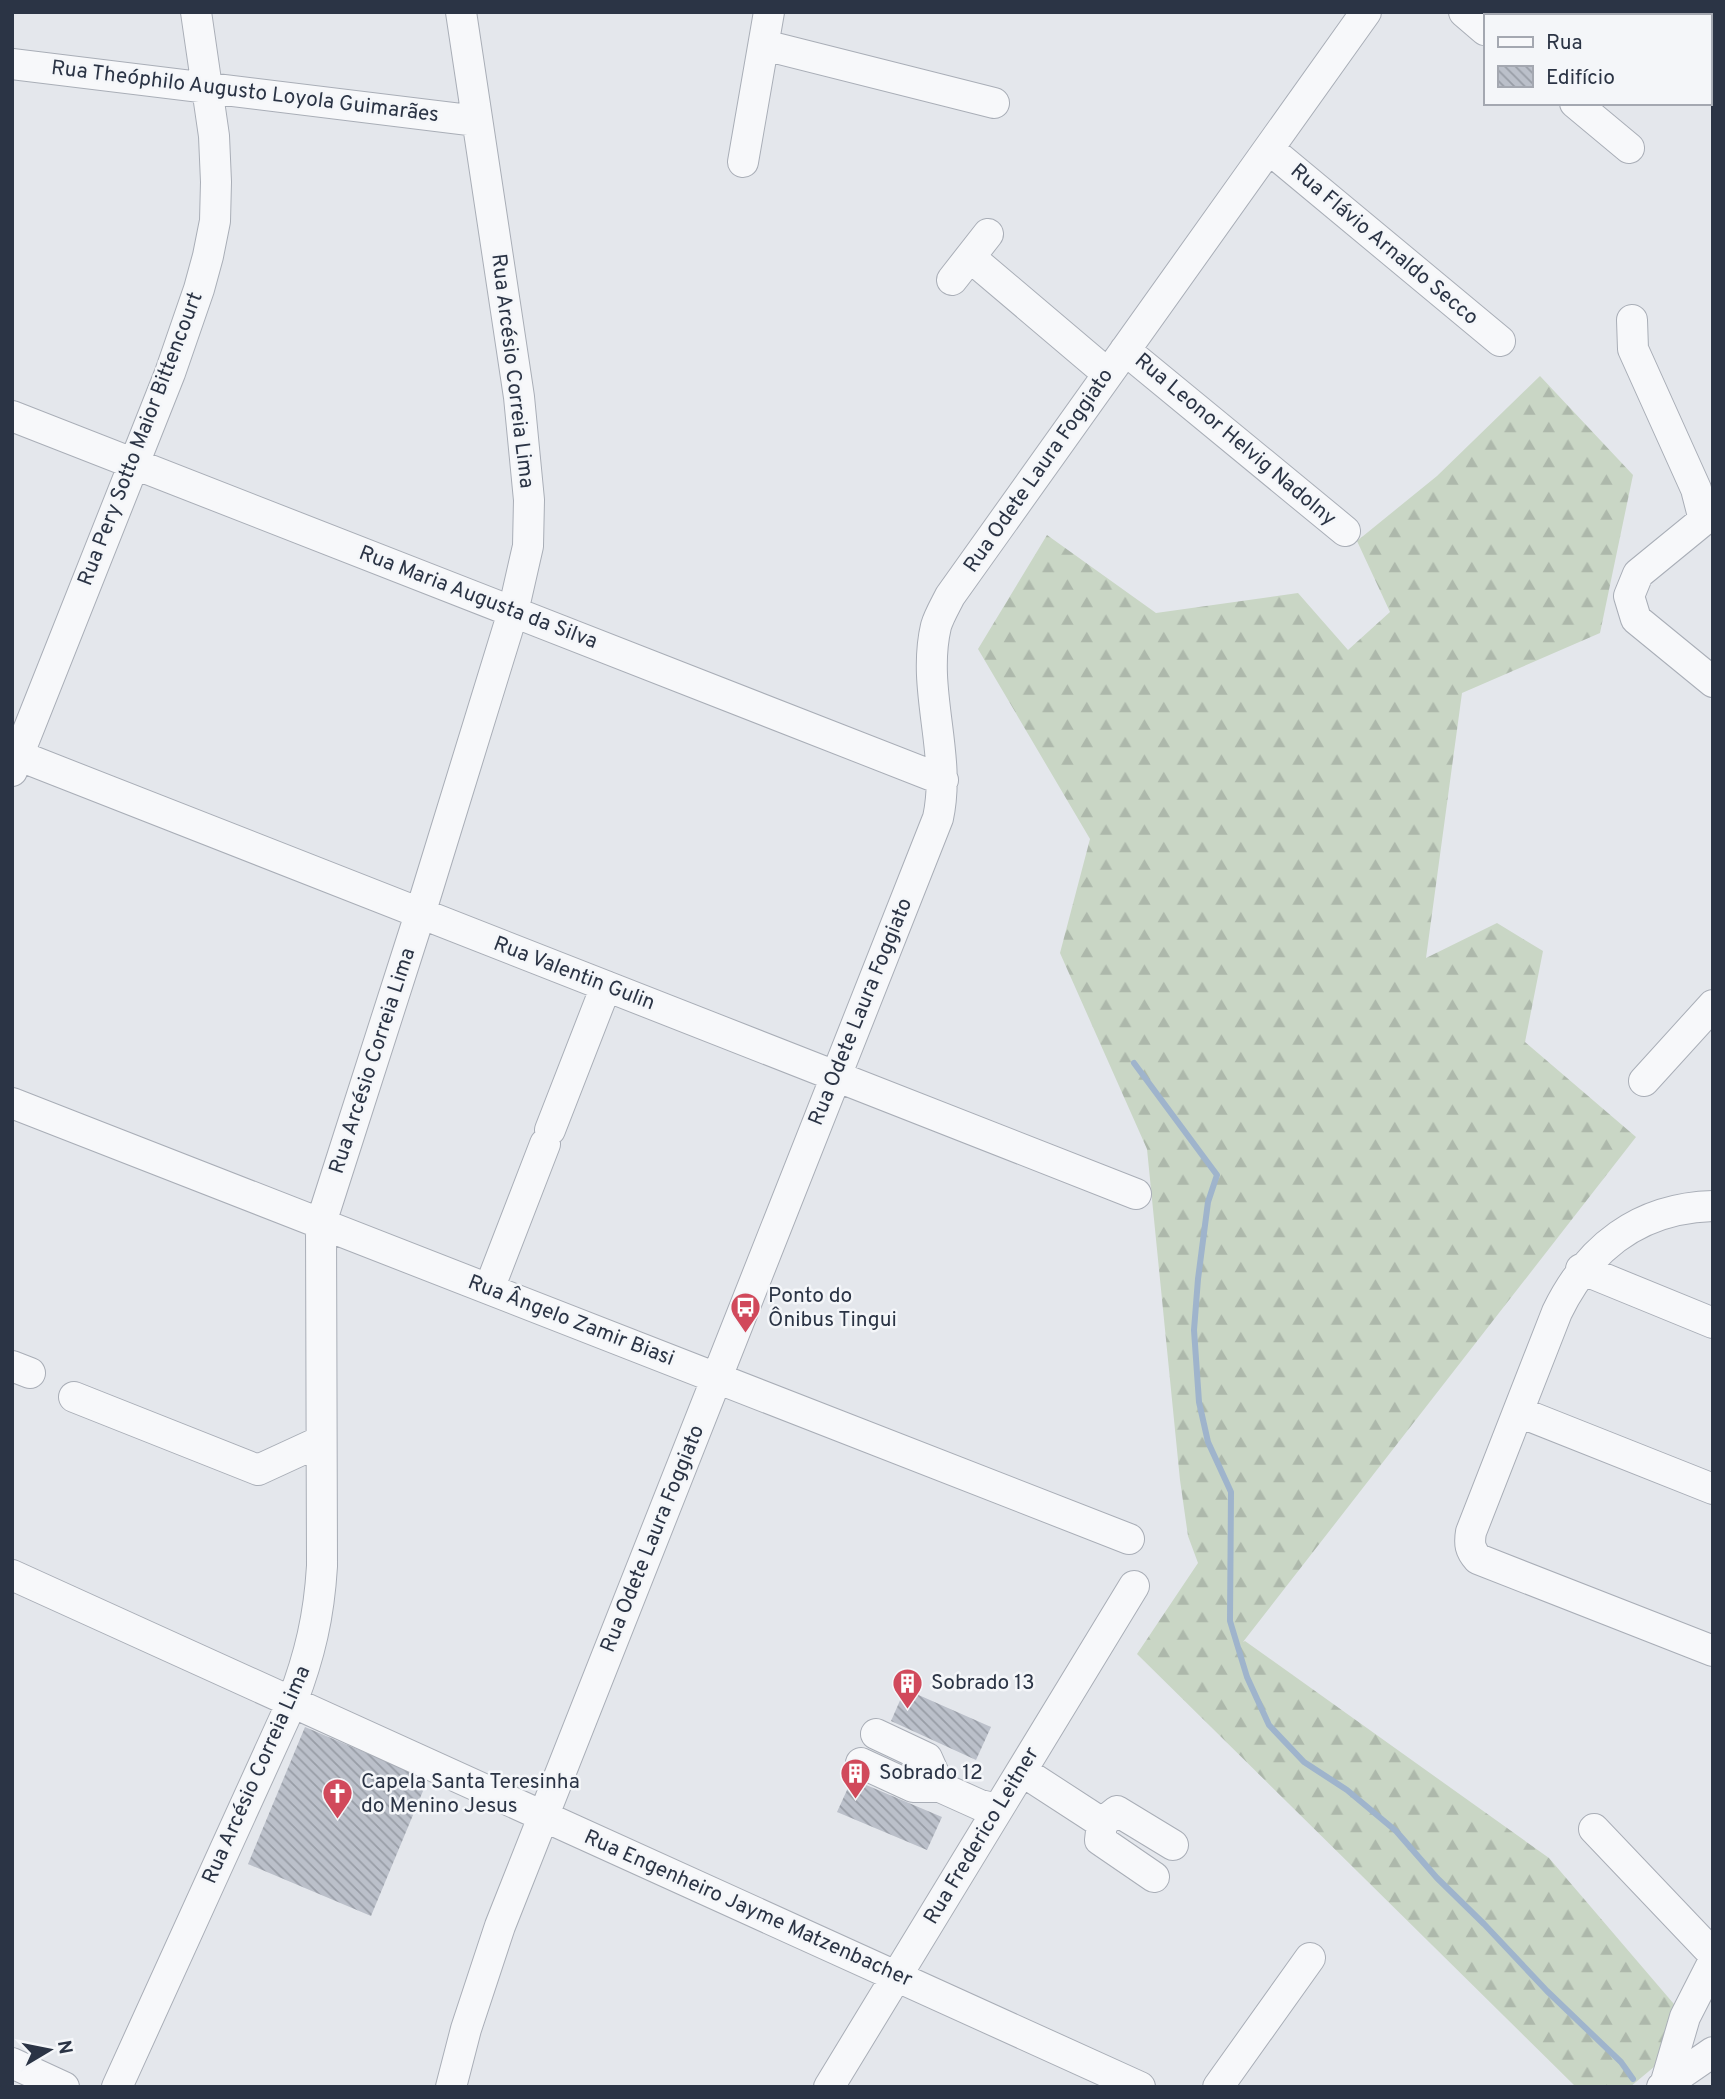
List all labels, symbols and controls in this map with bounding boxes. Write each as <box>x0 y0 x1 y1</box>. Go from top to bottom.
legend <box>1484 14 1711 105</box>
text: Rua <box>1546 30 1583 57</box>
street label: Rua Theóphilo Augusto Loyola Guimarães <box>50 55 440 129</box>
text: Edifício <box>1546 65 1615 92</box>
street label: Rua Flávio Arnaldo Secco <box>1284 158 1484 332</box>
street label: Rua Arcésio Correia Lima <box>484 252 540 490</box>
street label: Rua Pery Sotto Maior Bittencourt <box>72 288 210 590</box>
street label: Rua Leonor Helvig Nadolny <box>1129 348 1341 532</box>
street label: Rua Odete Laura Foggiato <box>958 364 1120 578</box>
street label: Rua Maria Augusta da Silva <box>355 540 601 656</box>
street label: Rua Odete Laura Foggiato <box>803 894 919 1130</box>
street label: Rua Valentin Gulin <box>489 931 659 1017</box>
street label: Rua Arcésio Correia Lima <box>324 945 422 1177</box>
street label: Rua Ângelo Zamir Biasi <box>464 1268 678 1373</box>
place label: Ponto do Ônibus Tingui <box>768 1283 897 1334</box>
bus stop icon: Ponto do Ônibus Tingui <box>728 1291 762 1335</box>
street label: Rua Odete Laura Foggiato <box>595 1421 711 1657</box>
street label: Rua Arcésio Correia Lima <box>197 1662 317 1888</box>
building icon: Sobrado 13 <box>891 1666 925 1710</box>
place label: Sobrado 13 <box>931 1670 1035 1697</box>
street label: Rua Frederico Leitner <box>918 1742 1046 1930</box>
building icon: Sobrado 12 <box>839 1756 873 1800</box>
place label: Sobrado 12 <box>879 1760 983 1787</box>
place label: Capela Santa Teresinha do Menino Jesus <box>361 1769 580 1820</box>
church icon: Capela Santa Teresinha do Menino Jesus <box>321 1777 355 1821</box>
street label: Rua Engenheiro Jayme Matzenbacher <box>580 1824 916 1994</box>
north arrow <box>14 2015 84 2085</box>
text: N <box>51 2039 77 2056</box>

